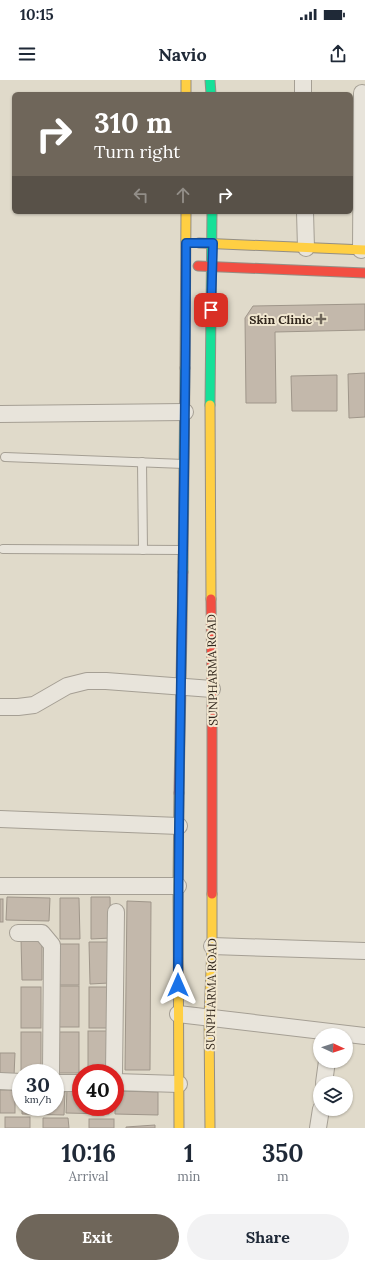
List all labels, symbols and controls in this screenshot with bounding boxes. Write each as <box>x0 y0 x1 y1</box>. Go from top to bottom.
text: 10:15 <box>20 5 54 24</box>
icon: menu <box>16 43 38 65</box>
text: Navio <box>158 43 207 66</box>
icon: share <box>327 43 349 65</box>
text: 310 m <box>94 105 172 141</box>
icon: right <box>28 108 80 160</box>
text: Turn right <box>94 140 180 163</box>
icon: left <box>130 184 152 206</box>
icon: ahead <box>172 184 194 206</box>
icon: right <box>214 184 236 206</box>
pin <box>194 293 228 327</box>
icon: arrive <box>200 299 222 321</box>
place label: Skin Clinic <box>249 312 313 327</box>
marker: Skin Clinic <box>315 313 327 325</box>
street label: SUNPHARMA ROAD <box>204 614 220 726</box>
street label: SUNPHARMA ROAD <box>203 938 219 1050</box>
position arrow <box>157 964 199 1006</box>
north arrow <box>313 1028 353 1068</box>
map controls <box>313 1028 353 1116</box>
speed limit sign: 40 <box>72 1064 124 1116</box>
text: 30 <box>26 1072 50 1097</box>
button: layers <box>313 1076 353 1116</box>
text: km/h <box>24 1093 52 1106</box>
text: 10:16 <box>61 1138 116 1169</box>
text: 1 <box>184 1138 194 1169</box>
text: 350 <box>262 1138 304 1169</box>
text: Arrival <box>69 1168 109 1185</box>
text: min <box>177 1168 201 1185</box>
text: m <box>277 1168 289 1185</box>
button: Exit <box>16 1214 179 1260</box>
button: Share <box>187 1214 349 1260</box>

